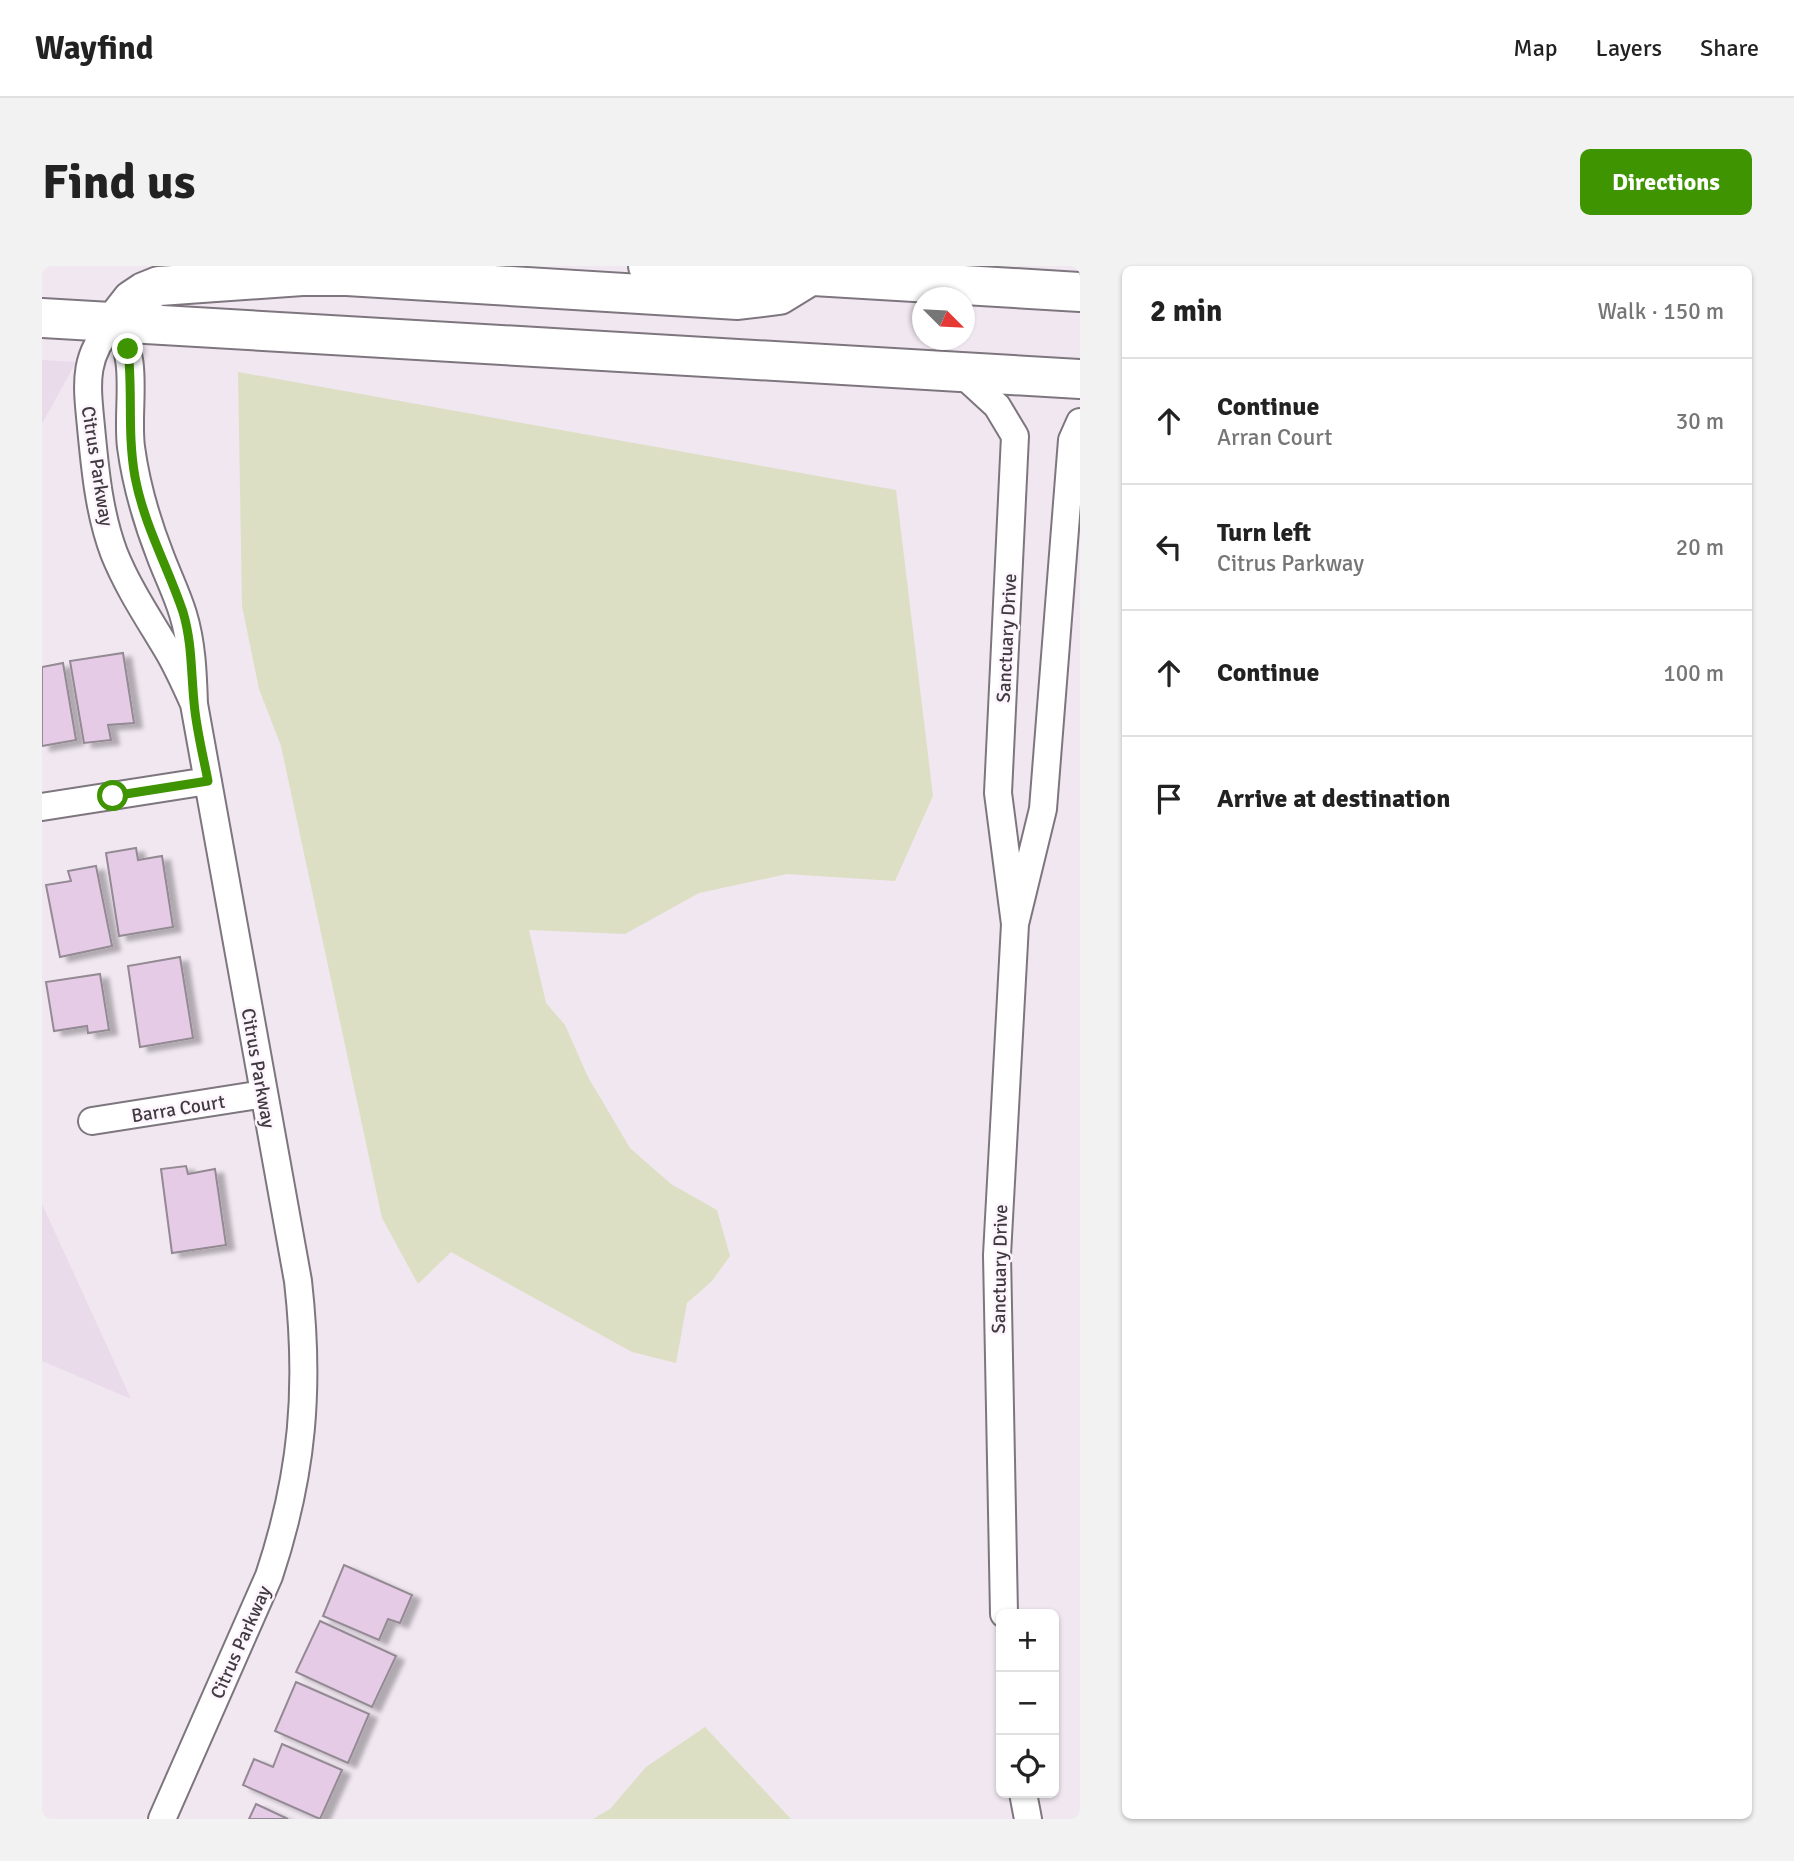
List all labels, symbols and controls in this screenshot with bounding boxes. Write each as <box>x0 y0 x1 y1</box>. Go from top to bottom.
text: Wayfind <box>35 28 154 69</box>
text: Map <box>1513 33 1558 63</box>
text: Layers <box>1596 33 1662 63</box>
text: Share <box>1700 33 1759 63</box>
button: Directions <box>1580 149 1752 215</box>
text: Find us <box>42 152 195 212</box>
north arrow <box>912 287 975 350</box>
text: 2 min <box>1150 293 1222 330</box>
text: Walk · 150 m <box>1598 297 1724 326</box>
route end <box>112 333 143 364</box>
text: Continue <box>1217 391 1319 423</box>
icon: ahead <box>1150 402 1188 440</box>
street label: Citrus Parkway <box>76 404 118 528</box>
text: 30 m <box>1676 407 1724 436</box>
text: Arran Court <box>1217 423 1332 452</box>
text: Turn left <box>1217 517 1311 549</box>
icon: left <box>1150 528 1188 566</box>
text: 20 m <box>1676 533 1724 562</box>
text: Citrus Parkway <box>1217 549 1364 578</box>
street label: Sanctuary Drive <box>992 573 1022 703</box>
icon: ahead <box>1150 654 1188 692</box>
text: Continue <box>1217 657 1319 689</box>
text: 100 m <box>1663 659 1724 688</box>
route start <box>97 780 128 811</box>
icon: arrive <box>1150 780 1188 818</box>
text: Arrive at destination <box>1217 783 1450 815</box>
street label: Citrus Parkway <box>236 1006 280 1130</box>
street label: Barra Court <box>130 1090 227 1128</box>
street label: Sanctuary Drive <box>987 1204 1013 1334</box>
street label: Citrus Parkway <box>205 1582 277 1703</box>
map controls <box>996 1609 1059 1798</box>
button: + <box>996 1609 1059 1672</box>
button: − <box>996 1672 1059 1735</box>
button: locate <box>996 1735 1059 1798</box>

